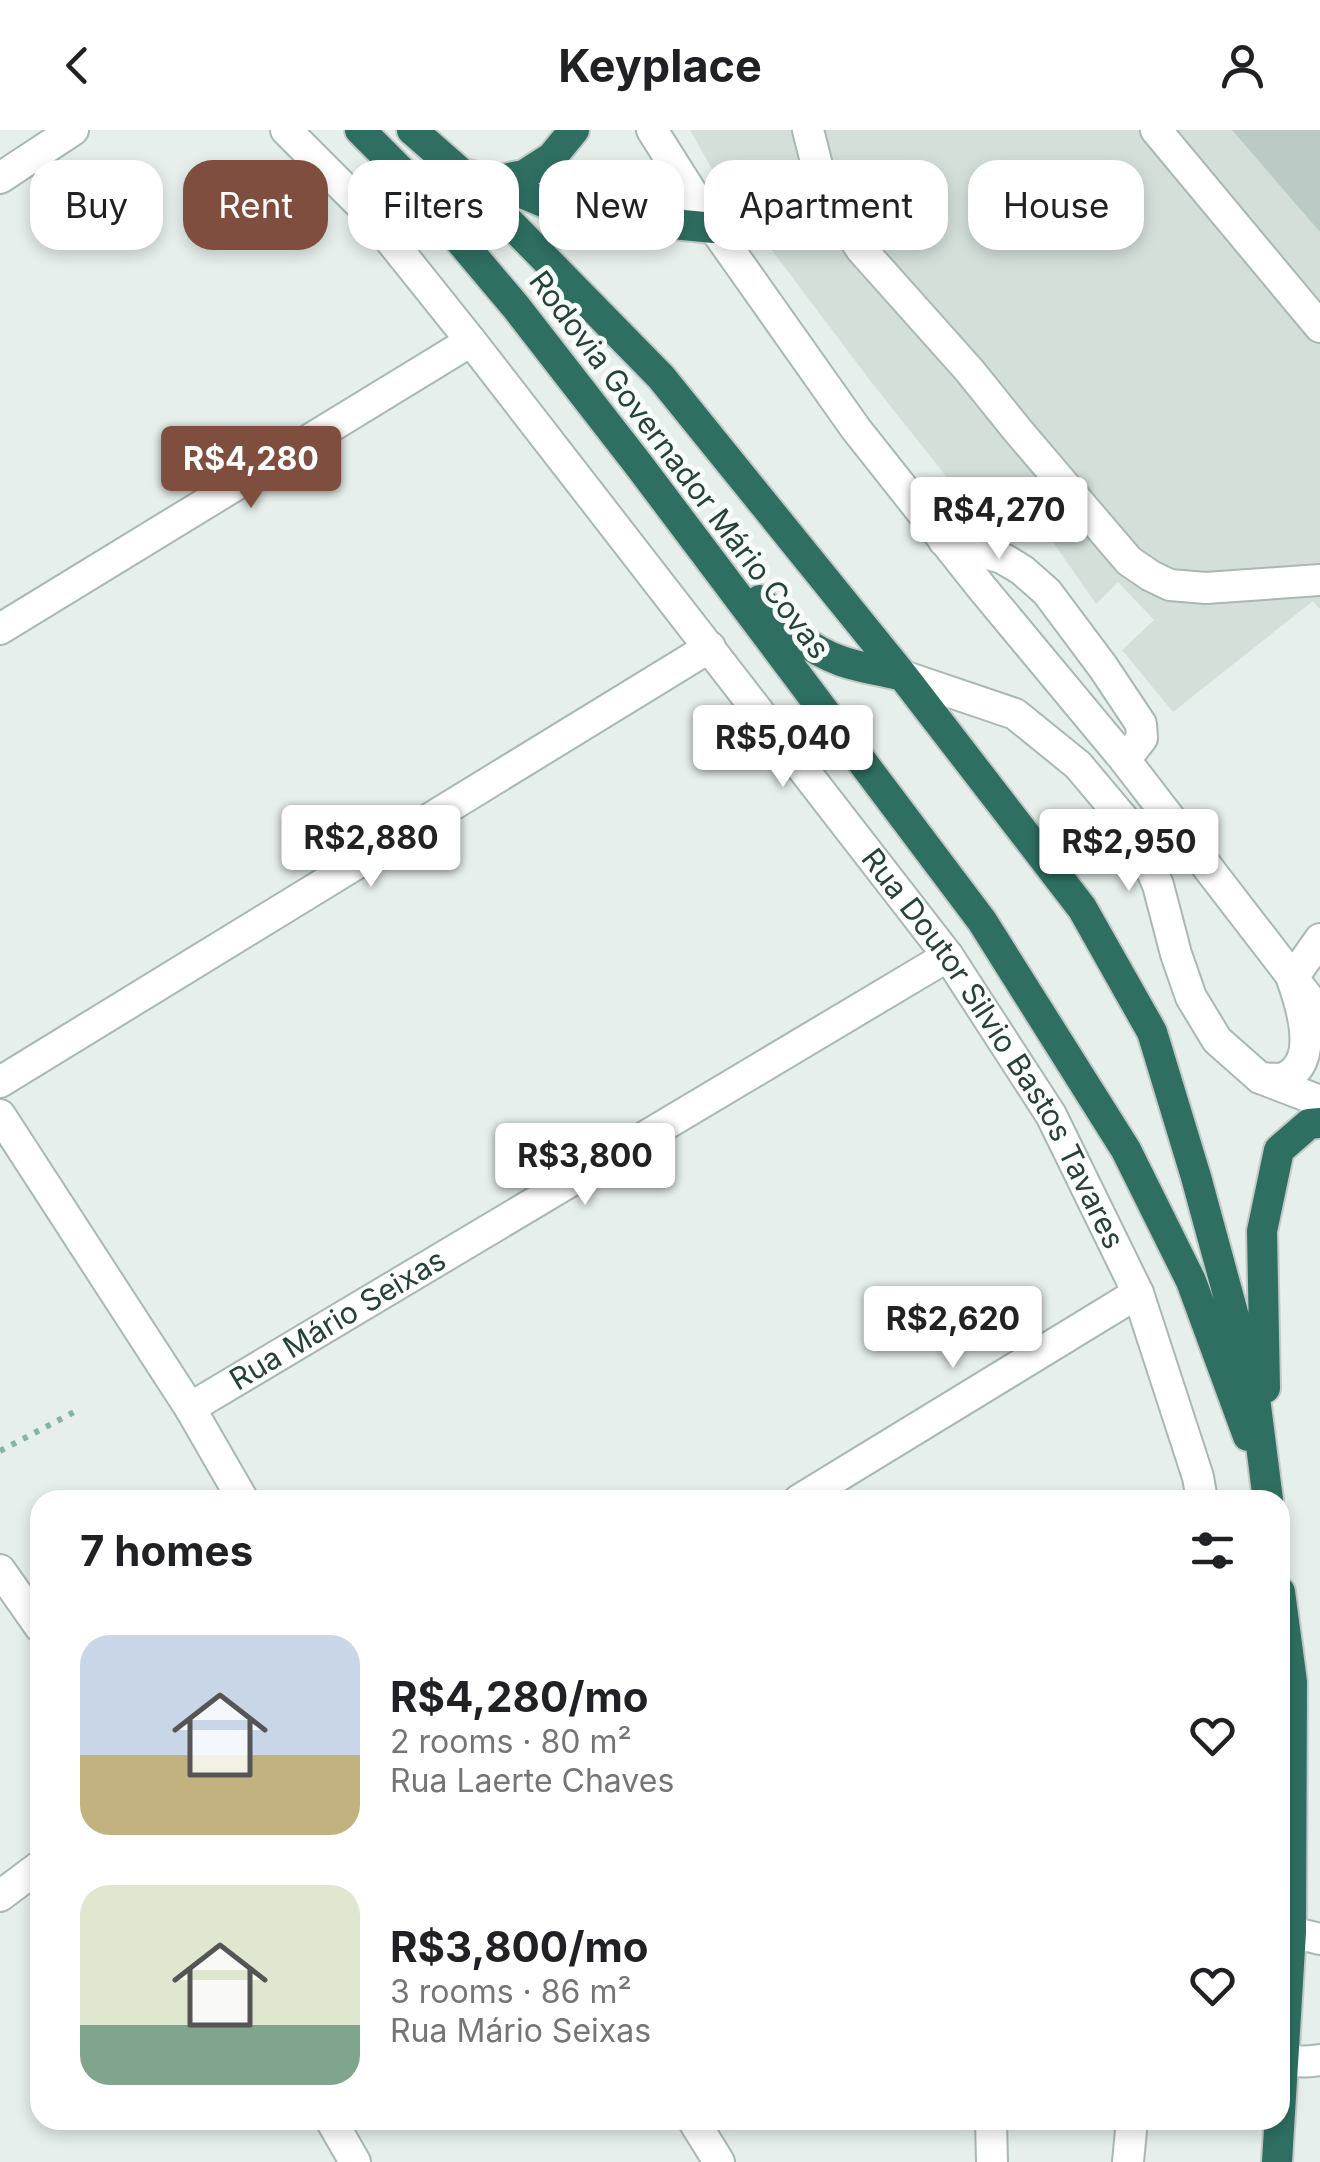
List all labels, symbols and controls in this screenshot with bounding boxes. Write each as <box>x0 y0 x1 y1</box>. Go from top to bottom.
icon: back <box>50 38 105 93</box>
text: Keyplace <box>558 38 762 93</box>
icon: person <box>1215 38 1270 93</box>
chip: Buy <box>30 160 163 250</box>
chip: Rent <box>183 160 328 250</box>
chip: Filters <box>348 160 519 250</box>
chip: New <box>539 160 684 250</box>
chip: Apartment <box>704 160 948 250</box>
chip: House <box>968 160 1144 250</box>
street label: Rodovia Governador Mário Covas <box>522 263 837 665</box>
pin: R$4,280 <box>159 426 343 511</box>
text: R$4,280 <box>183 439 319 478</box>
pin: R$4,270 <box>907 477 1091 562</box>
text: R$4,270 <box>932 490 1066 529</box>
pin: R$5,040 <box>691 705 875 790</box>
text: R$5,040 <box>715 718 851 757</box>
pin: R$2,880 <box>279 805 463 890</box>
pin: R$2,950 <box>1037 809 1221 894</box>
text: R$2,880 <box>303 818 439 857</box>
text: R$2,950 <box>1061 822 1197 861</box>
street label: Rua Doutor Silvio Bastos Tavares <box>854 841 1132 1254</box>
pin: R$3,800 <box>493 1123 677 1208</box>
text: R$3,800 <box>517 1136 653 1175</box>
street label: Rua Mário Seixas <box>223 1241 452 1397</box>
pin: R$2,620 <box>861 1286 1045 1371</box>
text: R$2,620 <box>886 1299 1020 1338</box>
icon: filters <box>1185 1523 1240 1578</box>
text: 7 homes <box>80 1525 253 1576</box>
text: R$4,280/mo <box>390 1671 649 1722</box>
icon: home <box>160 1675 280 1795</box>
icon: heart <box>1185 1708 1240 1763</box>
text: 2 rooms · 80 m² <box>390 1722 632 1761</box>
text: Rua Laerte Chaves <box>390 1761 674 1800</box>
text: R$3,800/mo <box>390 1921 649 1972</box>
icon: home <box>160 1925 280 2045</box>
icon: heart <box>1185 1958 1240 2013</box>
text: 3 rooms · 86 m² <box>390 1972 632 2011</box>
text: Rua Mário Seixas <box>390 2011 651 2050</box>

